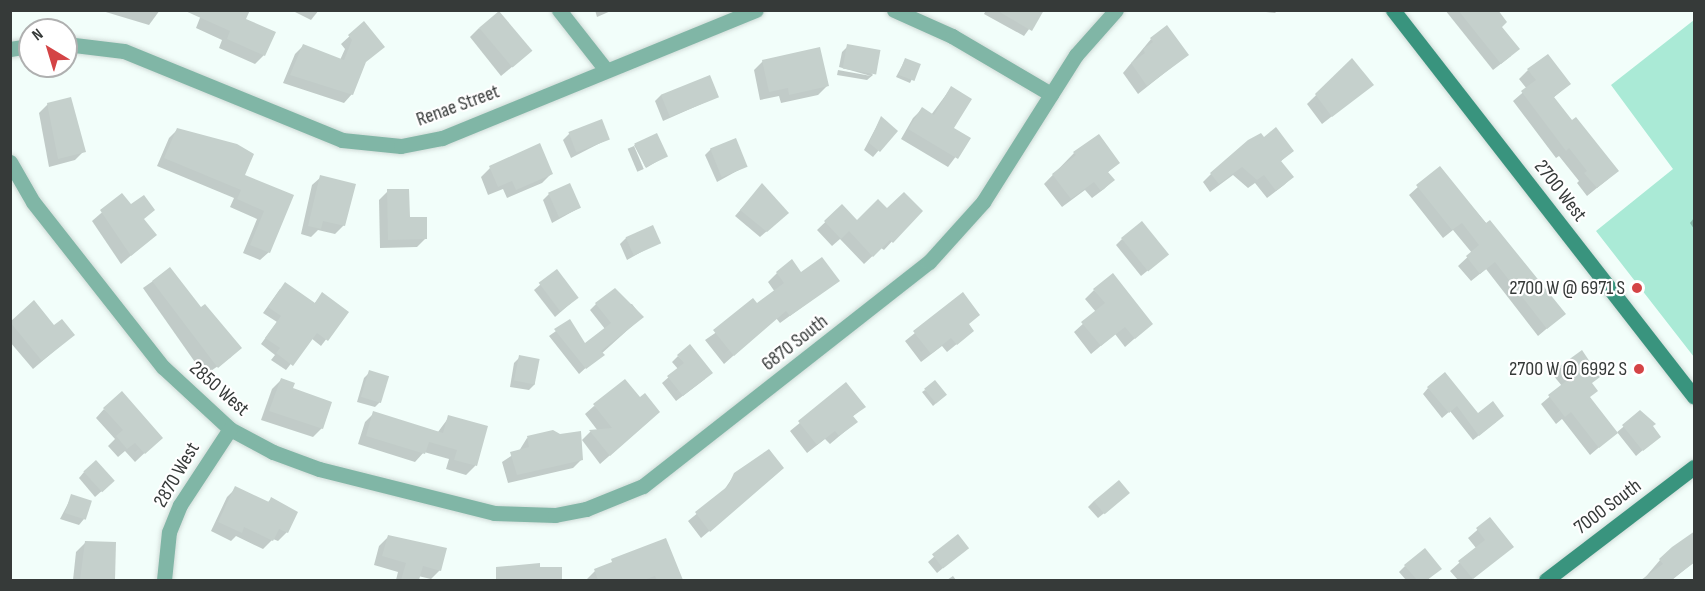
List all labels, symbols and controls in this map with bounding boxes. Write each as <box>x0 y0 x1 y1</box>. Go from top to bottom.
north arrow <box>18 18 78 78</box>
text: N <box>29 25 47 45</box>
street label: Renae Street <box>413 80 503 132</box>
street label: 2700 West <box>1529 156 1591 226</box>
place label: 2700 W @ 6971 S <box>1509 276 1625 300</box>
marker: 2700 W @ 6971 S <box>1630 281 1644 295</box>
street label: 6870 South <box>757 310 833 376</box>
street label: 2850 West <box>184 357 254 421</box>
place label: 2700 W @ 6992 S <box>1509 357 1627 381</box>
marker: 2700 W @ 6992 S <box>1632 362 1646 376</box>
street label: 2870 West <box>149 438 205 512</box>
street label: 7000 South <box>1570 474 1646 540</box>

